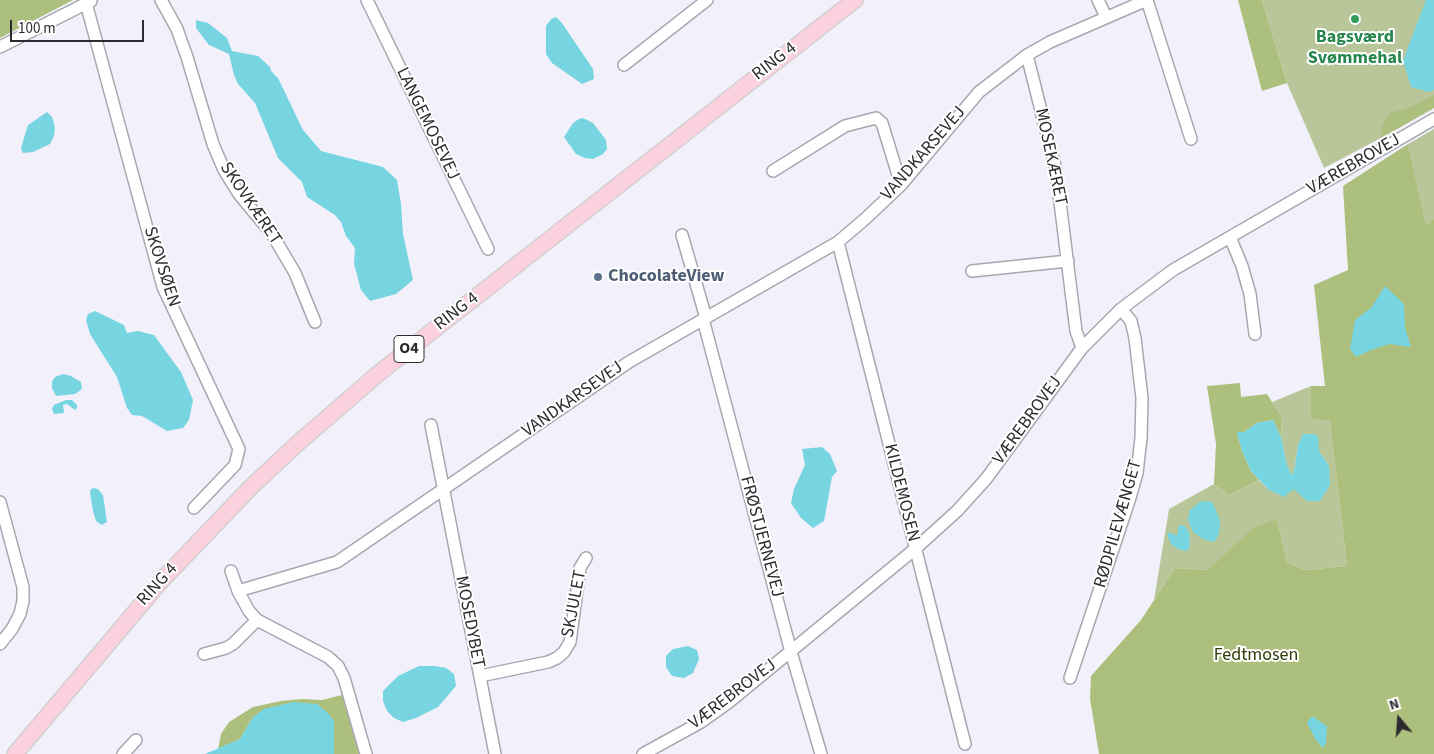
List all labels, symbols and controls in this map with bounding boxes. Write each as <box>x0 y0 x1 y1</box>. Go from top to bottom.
scale bar <box>12 10 146 42</box>
marker: Bagsværd Svømmehal <box>1349 13 1361 25</box>
text: 100 m <box>18 18 56 39</box>
place label: Bagsværd Svømmehal <box>1308 27 1402 70</box>
street label: RING 4 <box>749 38 801 86</box>
street label: LANGEMOSEVEJ <box>390 64 464 184</box>
street label: VANDKARSEVEJ <box>877 102 971 206</box>
street label: MOSEKÆRET <box>1029 106 1071 208</box>
street label: VÆREBROVEJ <box>1304 130 1404 200</box>
street label: SKOVKÆRET <box>214 158 286 250</box>
street label: SKOVSØEN <box>138 224 184 310</box>
place label: ChocolateView <box>608 266 725 288</box>
marker: ChocolateView <box>592 271 604 283</box>
street label: RING 4 <box>431 288 483 336</box>
road number: O4 <box>394 336 424 362</box>
street label: VANDKARSEVEJ <box>518 357 628 443</box>
street label: VÆREBROVEJ <box>989 373 1067 469</box>
street label: KILDEMOSEN <box>878 442 924 544</box>
street label: RØDPILEVÆNGET <box>1090 457 1148 591</box>
street label: FRØSTJERNEVEJ <box>734 474 788 600</box>
street label: RING 4 <box>133 559 183 611</box>
street label: SKJULET <box>558 568 592 640</box>
street label: MOSEDYBET <box>450 574 488 670</box>
park label: Fedtmosen <box>1214 645 1298 667</box>
street label: VÆREBROVEJ <box>685 655 781 735</box>
north arrow <box>1374 694 1424 744</box>
text: N <box>1387 694 1402 716</box>

